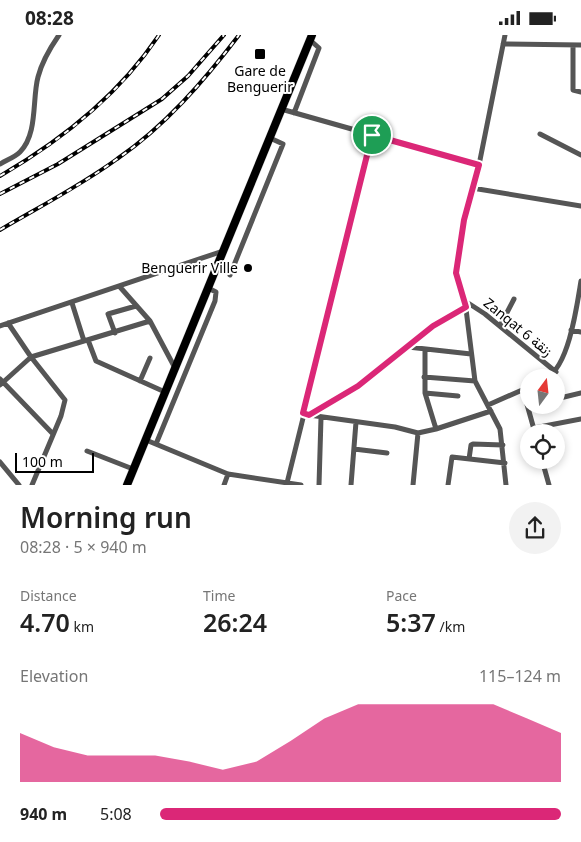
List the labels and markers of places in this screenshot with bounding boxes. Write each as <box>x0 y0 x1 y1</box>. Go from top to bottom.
marker: Gare de Benguerir <box>253 47 267 61</box>
place label: Gare de Benguerir <box>227 61 293 96</box>
pin <box>351 114 393 156</box>
place label: Benguerir Ville <box>141 258 238 277</box>
marker: Benguerir Ville <box>242 262 254 274</box>

